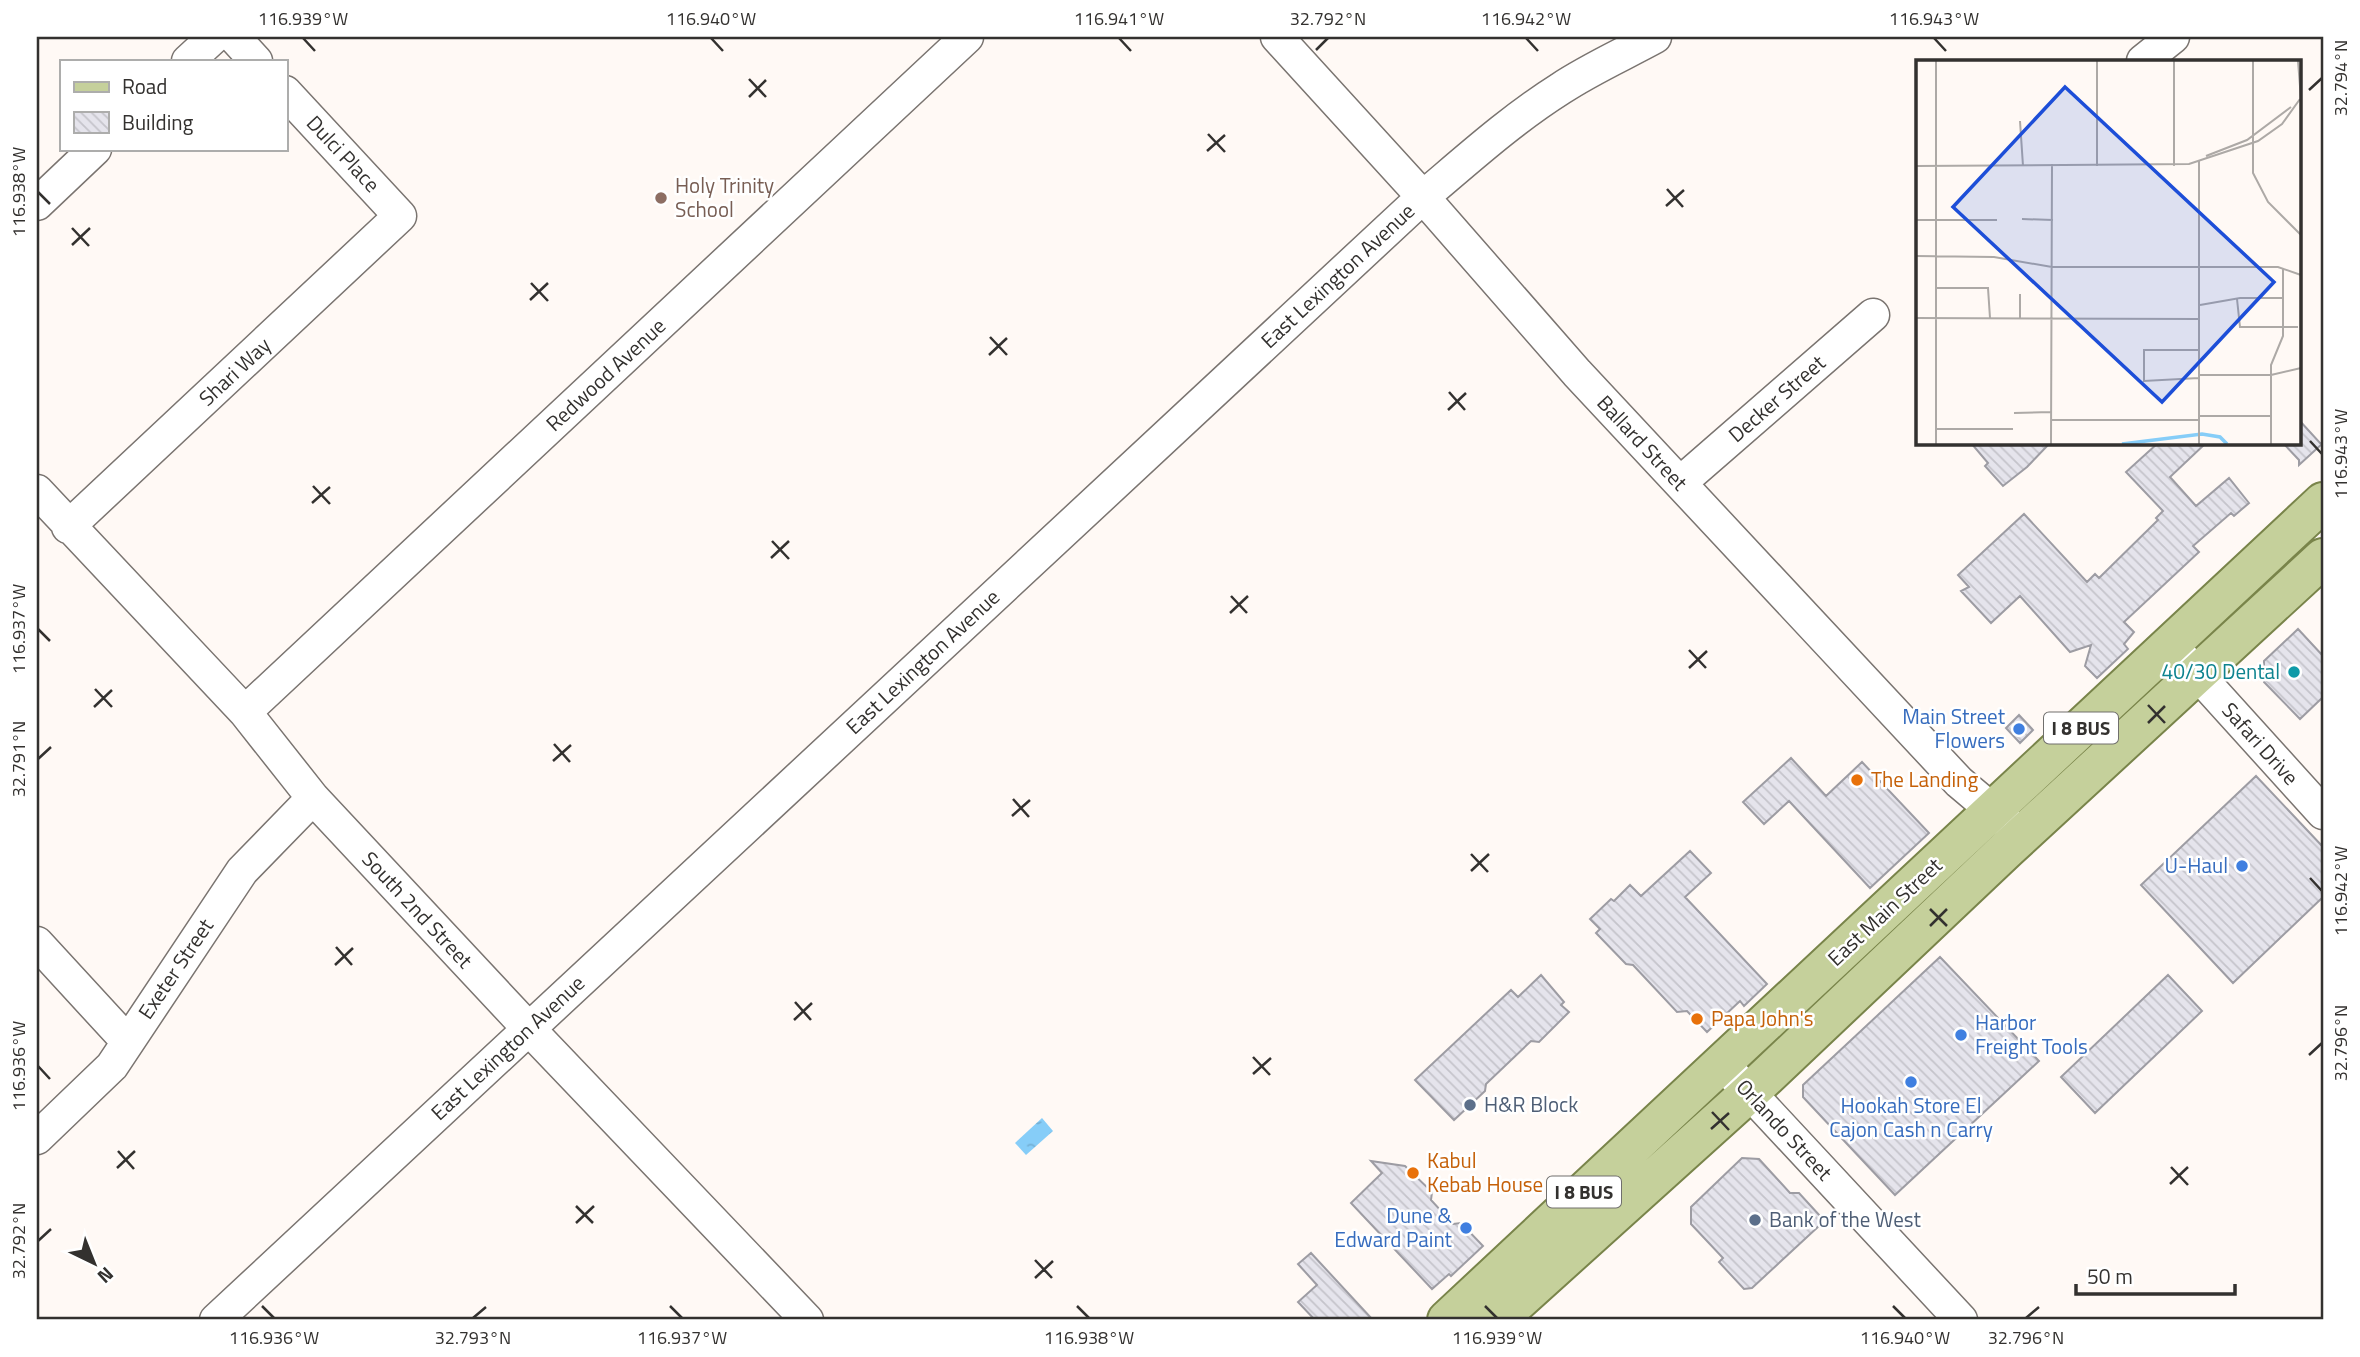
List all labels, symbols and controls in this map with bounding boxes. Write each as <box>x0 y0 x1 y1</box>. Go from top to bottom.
text: 116.939°W <box>258 5 348 32</box>
text: 116.940°W <box>666 5 756 32</box>
text: 116.941°W <box>1074 5 1164 32</box>
text: 32.792°N <box>1290 5 1366 32</box>
text: 116.942°W <box>1481 5 1571 32</box>
text: 116.943°W <box>1889 5 1979 32</box>
text: 32.794°N <box>2327 40 2354 116</box>
legend <box>60 60 287 150</box>
inset map <box>1916 60 2300 444</box>
text: Road <box>122 70 167 102</box>
text: Building <box>122 106 194 138</box>
street label: Dulci Place <box>300 108 388 199</box>
text: 116.938°W <box>5 147 32 237</box>
place label: Holy Trinity School <box>675 169 774 225</box>
marker: Holy Trinity School <box>653 190 669 206</box>
street label: East Lexington Avenue <box>1253 195 1422 355</box>
street label: Redwood Avenue <box>538 310 673 438</box>
street label: Shari Way <box>191 329 278 413</box>
street label: Decker Street <box>1721 346 1832 450</box>
street label: Ballard Street <box>1590 387 1696 498</box>
text: 116.943°W <box>2327 409 2354 499</box>
street label: East Lexington Avenue <box>838 581 1007 741</box>
text: 116.937°W <box>5 584 32 674</box>
place label: 40/30 Dental <box>2162 655 2280 687</box>
marker: 40/30 Dental <box>2286 664 2302 680</box>
street label: Safari Drive <box>2215 695 2307 792</box>
place label: Main Street Flowers <box>1902 700 2006 756</box>
road number: I 8 BUS <box>2044 712 2118 744</box>
text: 32.791°N <box>5 721 32 797</box>
marker: Main Street Flowers <box>2011 721 2027 737</box>
place label: The Landing <box>1871 763 1978 795</box>
marker: The Landing <box>1849 772 1865 788</box>
street label: South 2nd Street <box>355 844 481 975</box>
text: 116.942°W <box>2327 846 2354 936</box>
street label: East Main Street <box>1820 849 1949 973</box>
place label: U-Haul <box>2165 849 2228 881</box>
marker: U-Haul <box>2234 858 2250 874</box>
street label: Exeter Street <box>130 911 221 1025</box>
street label: East Lexington Avenue <box>423 967 592 1127</box>
place label: Papa John's <box>1711 1002 1813 1034</box>
text: 32.796°N <box>2327 1005 2354 1081</box>
place label: Harbor Freight Tools <box>1975 1006 2088 1062</box>
marker: Papa John's <box>1689 1011 1705 1027</box>
text: 116.936°W <box>5 1021 32 1111</box>
marker: Harbor Freight Tools <box>1953 1027 1969 1043</box>
street label: Orlando Street <box>1729 1071 1841 1188</box>
marker: Hookah Store El Cajon Cash n Carry <box>1903 1074 1919 1090</box>
place label: H&R Block <box>1484 1088 1578 1120</box>
place label: Hookah Store El Cajon Cash n Carry <box>1829 1089 1993 1145</box>
marker: H&R Block <box>1462 1097 1478 1113</box>
place label: Kabul Kebab House <box>1427 1144 1543 1200</box>
marker: Kabul Kebab House <box>1405 1165 1421 1181</box>
road number: I 8 BUS <box>1547 1176 1621 1208</box>
place label: Dune & Edward Paint <box>1334 1199 1453 1255</box>
text: 32.792°N <box>5 1203 32 1279</box>
place label: Bank of the West <box>1769 1203 1922 1235</box>
marker: Bank of the West <box>1747 1212 1763 1228</box>
marker: Dune & Edward Paint <box>1458 1220 1474 1236</box>
north arrow <box>60 1228 130 1298</box>
scale bar <box>2076 1252 2236 1296</box>
text: 50 m <box>2087 1260 2133 1292</box>
text: N <box>91 1261 121 1291</box>
text: 116.936°W <box>229 1324 319 1351</box>
text: 32.793°N <box>435 1324 511 1351</box>
text: 116.937°W <box>637 1324 727 1351</box>
text: 116.938°W <box>1044 1324 1134 1351</box>
text: 116.939°W <box>1452 1324 1542 1351</box>
text: 116.940°W <box>1860 1324 1950 1351</box>
text: 32.796°N <box>1988 1324 2064 1351</box>

